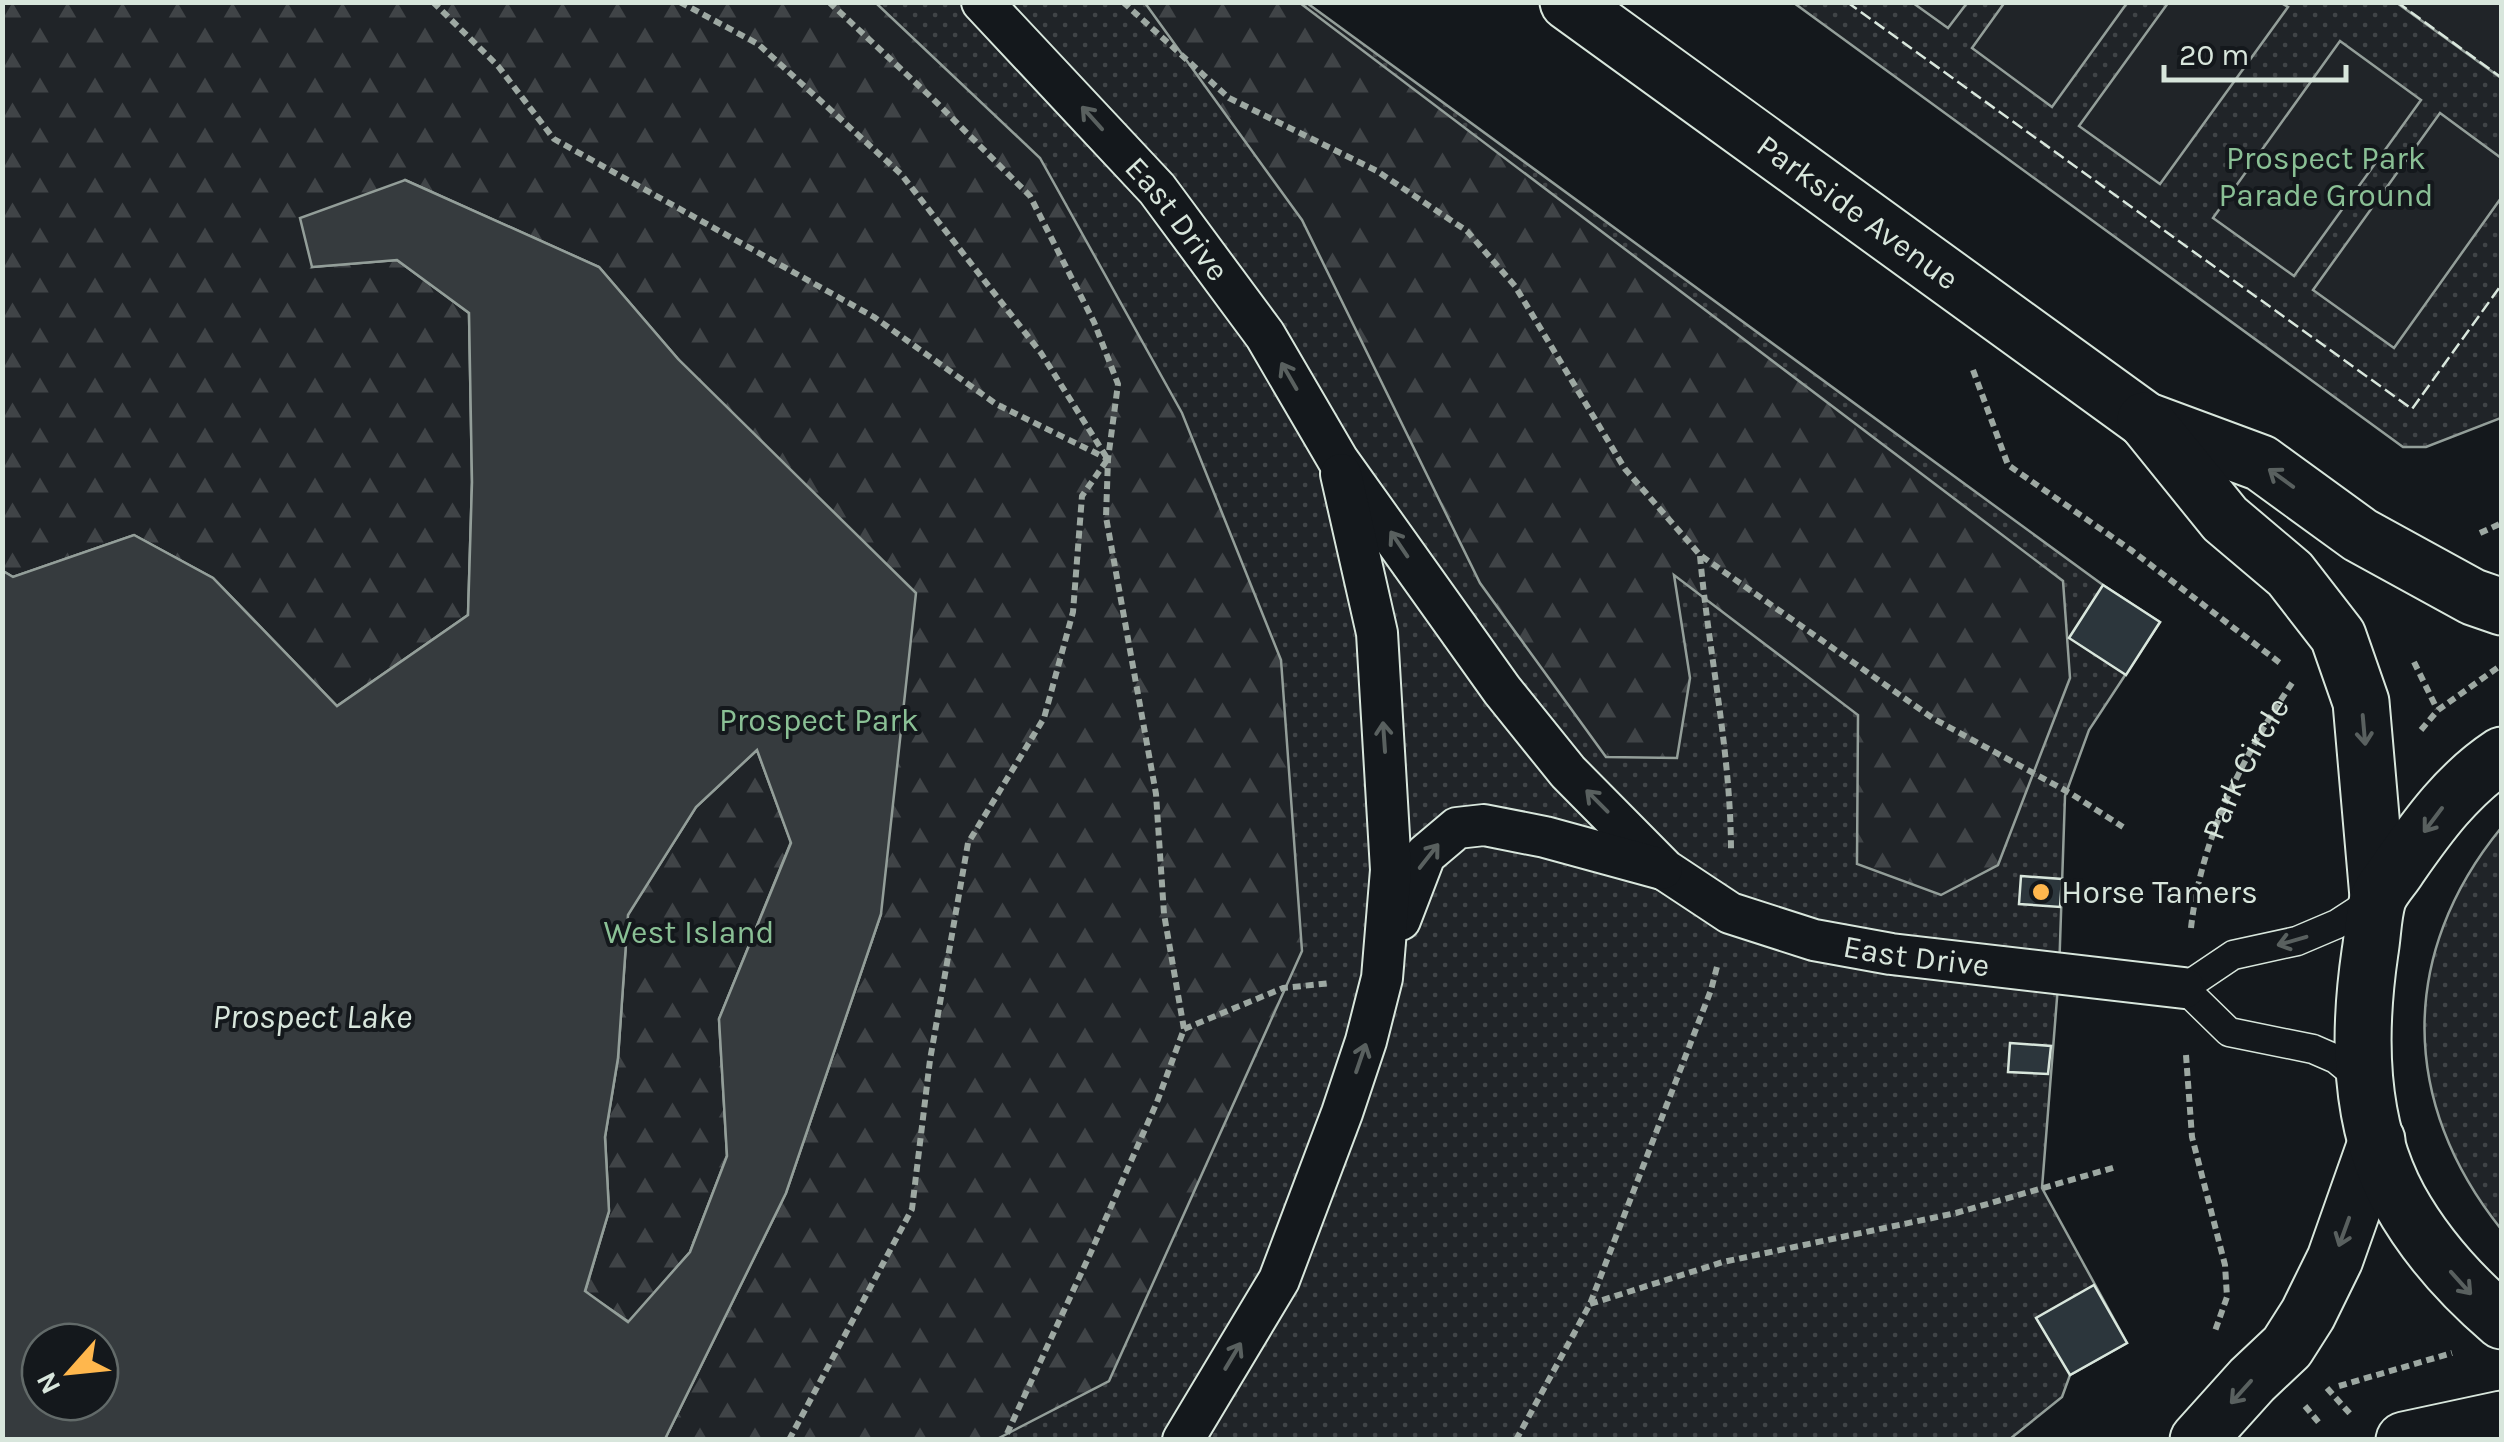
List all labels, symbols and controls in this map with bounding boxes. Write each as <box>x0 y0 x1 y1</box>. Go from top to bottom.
scale bar <box>2164 20 2346 82</box>
text: 20 m <box>2179 37 2249 73</box>
one-way arrow <box>1081 106 1104 131</box>
street label: Parkside Avenue <box>1750 127 1966 298</box>
park label: Prospect Park Parade Ground <box>2219 140 2433 214</box>
street label: East Drive <box>1117 149 1236 288</box>
one-way arrow <box>1279 362 1299 391</box>
one-way arrow <box>2268 467 2295 488</box>
one-way arrow <box>1389 530 1410 558</box>
street label: Park Circle <box>2195 690 2297 845</box>
park label: Prospect Park <box>719 702 919 739</box>
one-way arrow <box>2354 713 2373 745</box>
one-way arrow <box>1375 721 1394 753</box>
one-way arrow <box>1585 789 1609 813</box>
one-way arrow <box>2423 806 2444 833</box>
one-way arrow <box>1417 844 1440 869</box>
place label: Horse Tamers <box>2061 874 2258 911</box>
marker: Horse Tamers <box>2030 881 2052 903</box>
park label: West Island <box>603 914 775 951</box>
street label: East Drive <box>1840 928 1991 984</box>
one-way arrow <box>2277 933 2308 951</box>
water label: Prospect Lake <box>212 996 412 1037</box>
one-way arrow <box>1353 1043 1371 1075</box>
one-way arrow <box>2334 1216 2352 1247</box>
one-way arrow <box>2449 1270 2472 1295</box>
north arrow <box>20 1322 120 1422</box>
one-way arrow <box>1223 1342 1243 1371</box>
text: N <box>29 1367 67 1400</box>
one-way arrow <box>2230 1379 2253 1404</box>

